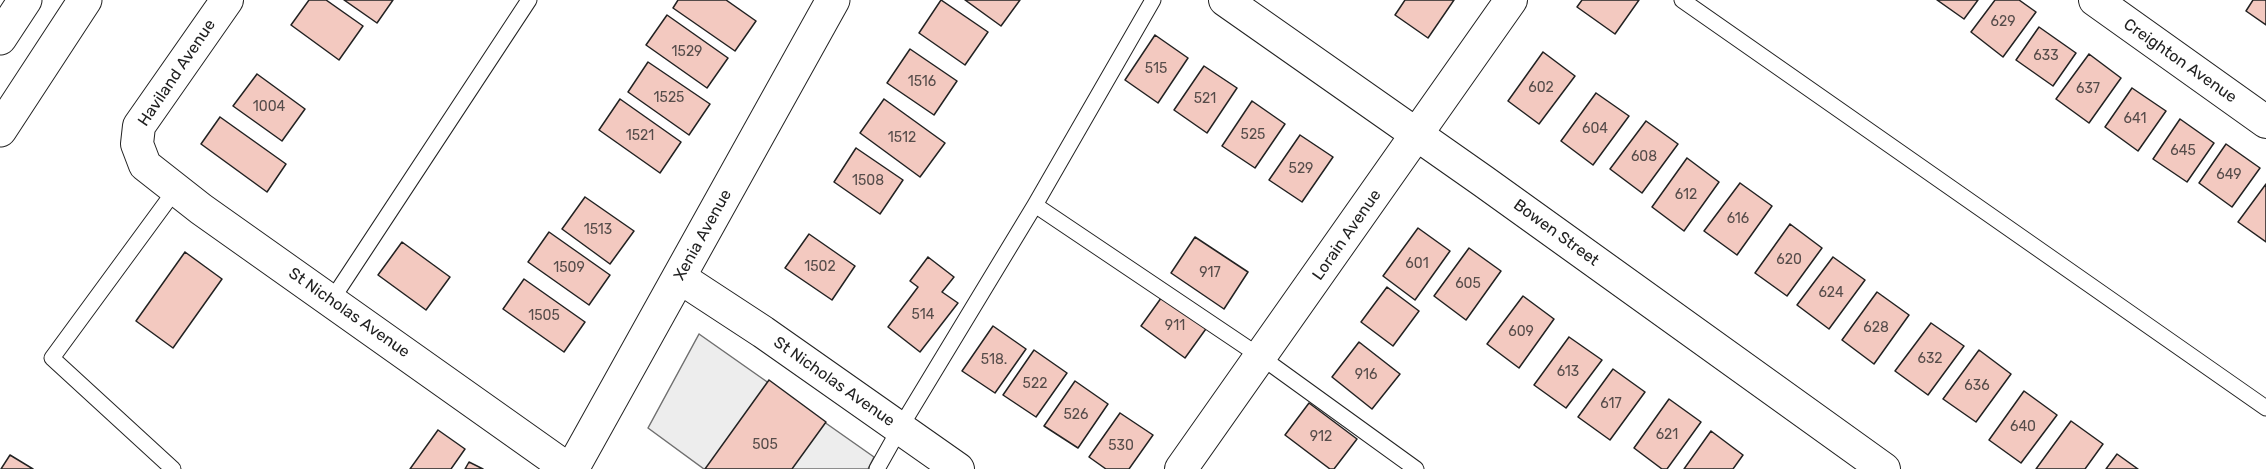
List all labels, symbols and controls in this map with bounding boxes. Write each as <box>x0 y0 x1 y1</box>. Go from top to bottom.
house number: 629 <box>1991 14 2015 30</box>
street label: Creighton Avenue <box>2120 15 2240 107</box>
street label: Haviland Avenue <box>134 16 220 130</box>
house number: 1529 <box>672 44 702 60</box>
house number: 633 <box>2033 48 2059 64</box>
house number: 515 <box>1145 61 1167 77</box>
house number: 1516 <box>908 74 936 90</box>
house number: 602 <box>1528 80 1554 96</box>
house number: 637 <box>2076 81 2100 97</box>
house number: 1525 <box>654 90 684 106</box>
house number: 521 <box>1194 91 1216 107</box>
house number: 1004 <box>253 99 285 115</box>
house number: 641 <box>2124 111 2146 127</box>
house number: 604 <box>1582 121 1608 137</box>
house number: 525 <box>1241 127 1265 143</box>
house number: 1521 <box>626 128 654 144</box>
house number: 1512 <box>888 130 916 146</box>
house number: 645 <box>2170 143 2196 159</box>
house number: 608 <box>1631 149 1657 165</box>
house number: 529 <box>1289 161 1313 177</box>
house number: 649 <box>2216 167 2242 183</box>
house number: 1508 <box>852 173 884 189</box>
street label: Xenia Avenue <box>670 186 736 284</box>
street label: Lorain Avenue <box>1309 186 1385 284</box>
house number: 612 <box>1675 187 1697 203</box>
street label: Bowen Street <box>1509 196 1603 270</box>
house number: 616 <box>1727 211 1749 227</box>
house number: 1513 <box>584 222 612 238</box>
house number: 620 <box>1776 252 1802 268</box>
house number: 601 <box>1405 256 1429 272</box>
house number: 1502 <box>804 259 836 275</box>
house number: 1509 <box>553 260 585 276</box>
street label: St Nicholas Avenue <box>285 264 413 362</box>
house number: 917 <box>1199 265 1221 281</box>
house number: 605 <box>1455 276 1481 292</box>
house number: 624 <box>1818 285 1844 301</box>
house number: 514 <box>912 307 934 323</box>
house number: 1505 <box>528 308 560 324</box>
house number: 911 <box>1165 318 1185 334</box>
house number: 628 <box>1863 320 1889 336</box>
house number: 609 <box>1508 324 1534 340</box>
street label: St Nicholas Avenue <box>770 333 898 431</box>
house number: 632 <box>1917 351 1943 367</box>
house number: 518. <box>981 352 1007 368</box>
house number: 613 <box>1557 364 1579 380</box>
house number: 916 <box>1355 367 1377 383</box>
house number: 522 <box>1023 376 1047 392</box>
house number: 636 <box>1964 378 1990 394</box>
house number: 617 <box>1600 396 1622 412</box>
house number: 526 <box>1064 407 1088 423</box>
house number: 640 <box>2010 419 2036 435</box>
house number: 621 <box>1656 427 1678 443</box>
house number: 912 <box>1310 429 1332 445</box>
house number: 505 <box>752 437 778 453</box>
house number: 530 <box>1108 438 1134 454</box>

